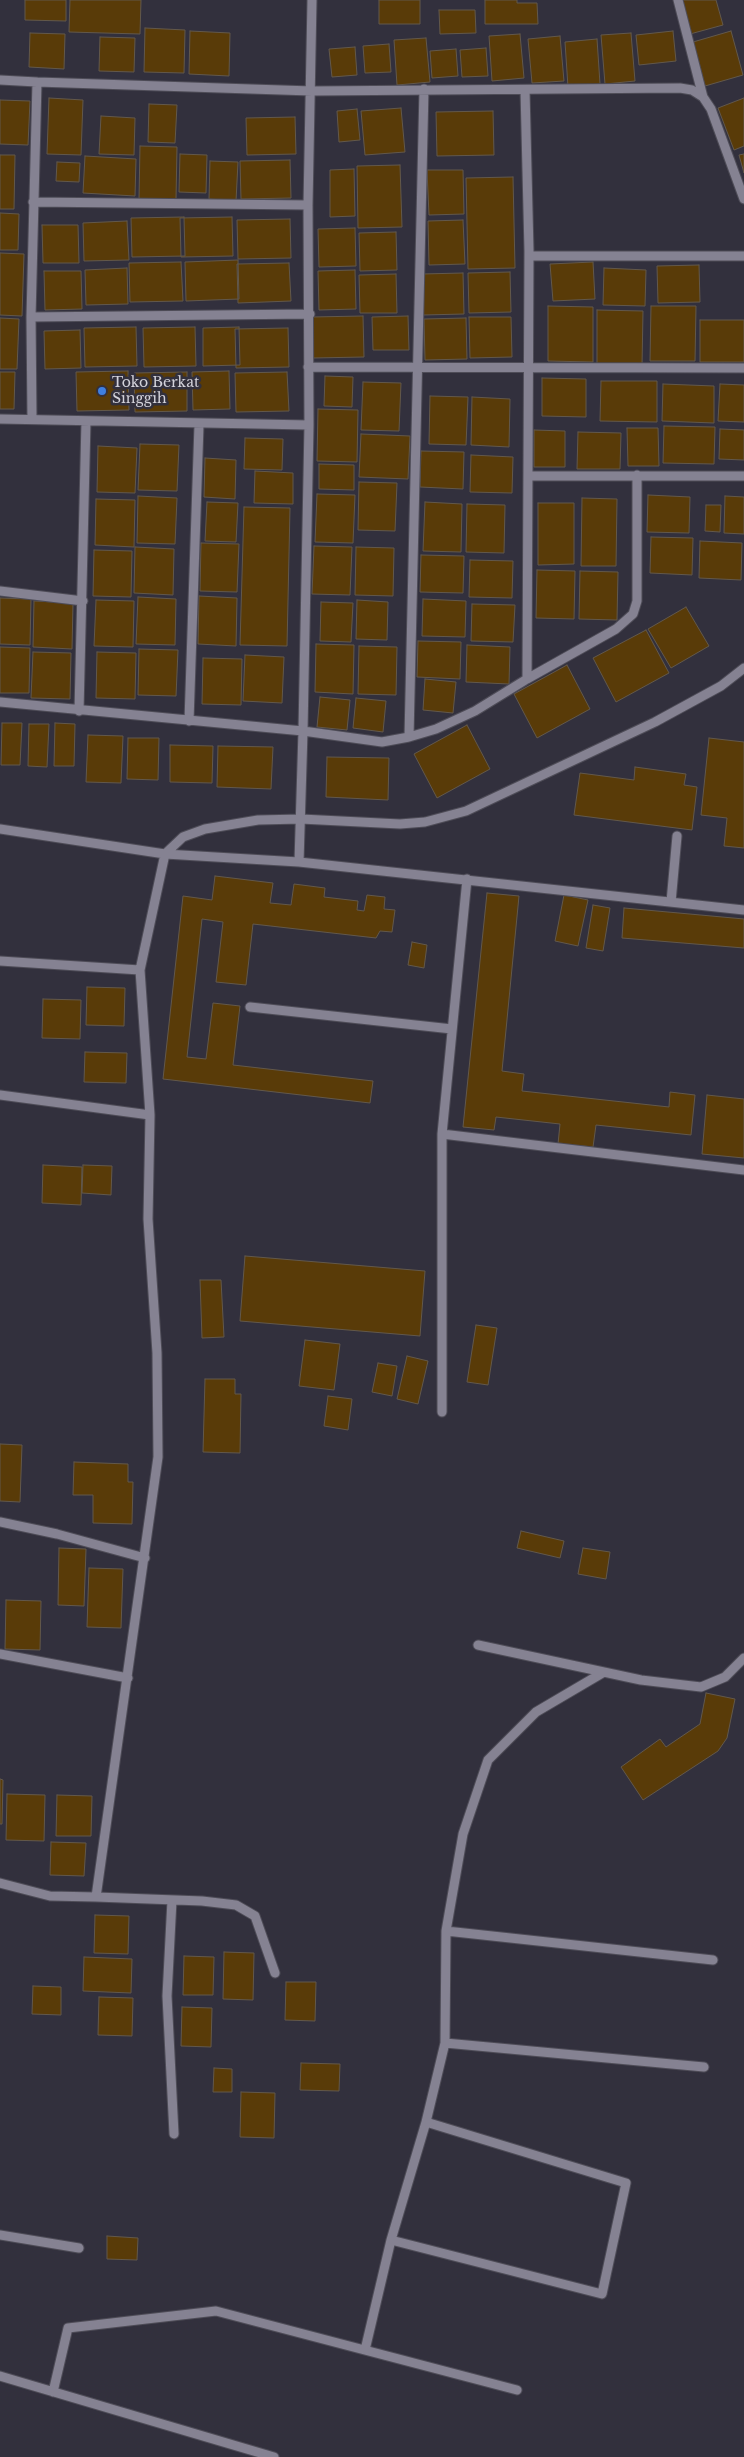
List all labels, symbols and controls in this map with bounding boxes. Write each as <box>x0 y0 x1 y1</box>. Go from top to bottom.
place label: Toko Berkat Singgih <box>112 375 199 408</box>
marker: Toko Berkat Singgih <box>96 385 108 397</box>

